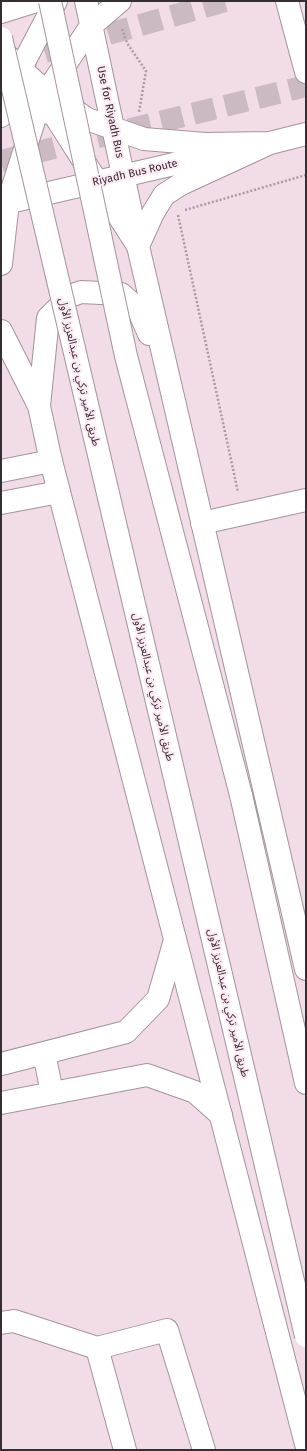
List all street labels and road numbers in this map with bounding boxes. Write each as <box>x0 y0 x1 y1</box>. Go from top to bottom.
street label: Use for Riyadh Bus <box>94 65 126 159</box>
street label: Riyadh Bus Route <box>91 157 179 189</box>
street label: طريق الأمير تركي بن عبدالعزيز الأول <box>55 297 103 447</box>
street label: طريق الأمير تركي بن عبدالعزيز الأول <box>129 612 177 762</box>
street label: طريق الأمير تركي بن عبدالعزيز الأول <box>204 928 252 1078</box>

